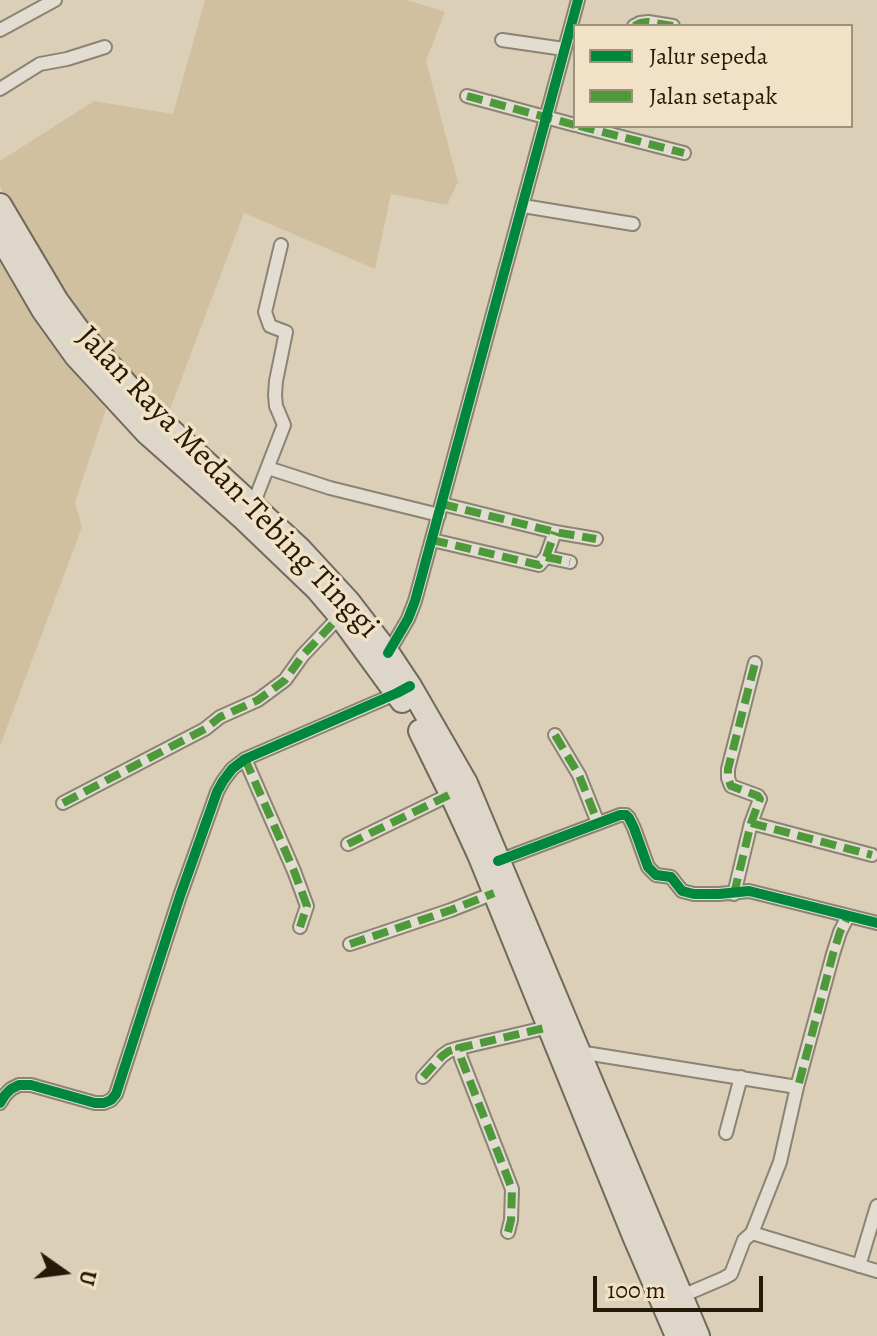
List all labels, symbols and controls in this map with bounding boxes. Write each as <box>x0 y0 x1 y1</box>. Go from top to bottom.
legend <box>573 24 853 128</box>
text: Jalur sepeda <box>649 40 768 72</box>
text: Jalan setapak <box>649 80 778 112</box>
street label: Jalan Raya Medan-Tebing Tinggi <box>68 319 386 647</box>
north arrow <box>24 1232 104 1312</box>
scale bar <box>597 1260 767 1310</box>
text: U <box>71 1267 104 1288</box>
text: 100 m <box>607 1274 666 1306</box>

